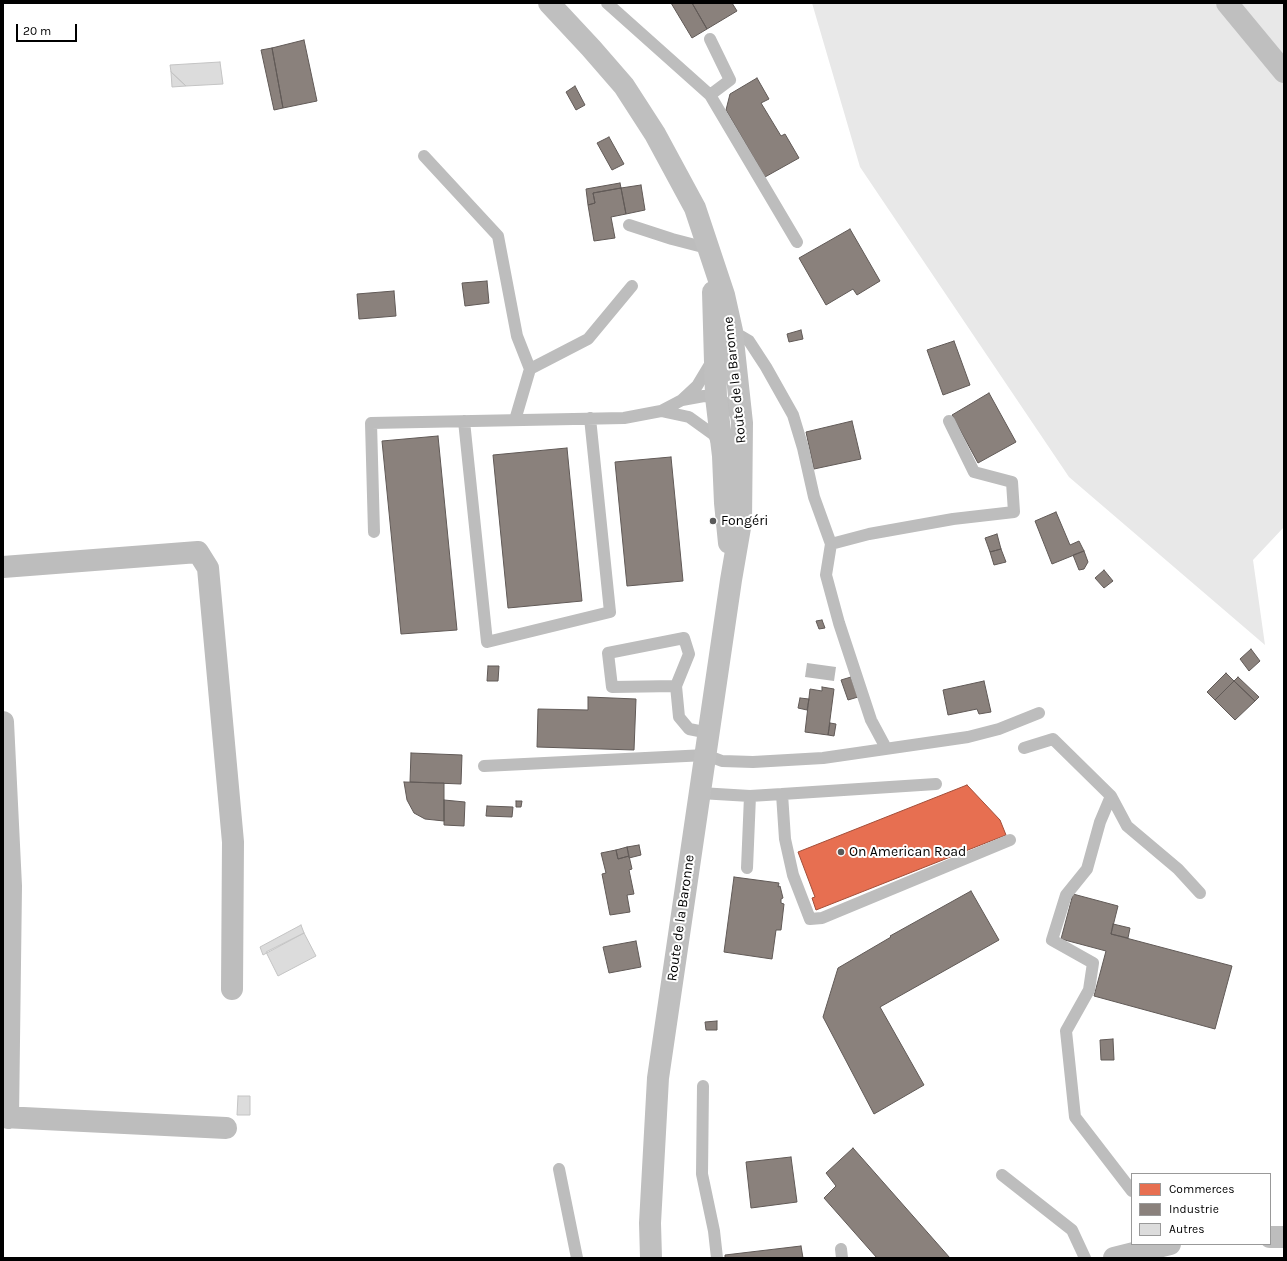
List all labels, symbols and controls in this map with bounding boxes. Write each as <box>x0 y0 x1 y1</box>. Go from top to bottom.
scale bar <box>18 16 79 42</box>
text: 20 m <box>23 24 51 38</box>
street label: Route de la Baronne <box>720 316 750 444</box>
place label: Fongéri <box>721 513 768 529</box>
marker: Fongéri <box>708 516 718 526</box>
place label: On American Road <box>849 844 966 860</box>
marker: On American Road <box>836 847 846 857</box>
street label: Route de la Baronne <box>664 854 698 982</box>
legend <box>1131 1173 1271 1245</box>
text: Commerces <box>1169 1182 1235 1196</box>
text: Industrie <box>1169 1202 1219 1216</box>
text: Autres <box>1169 1222 1204 1236</box>

